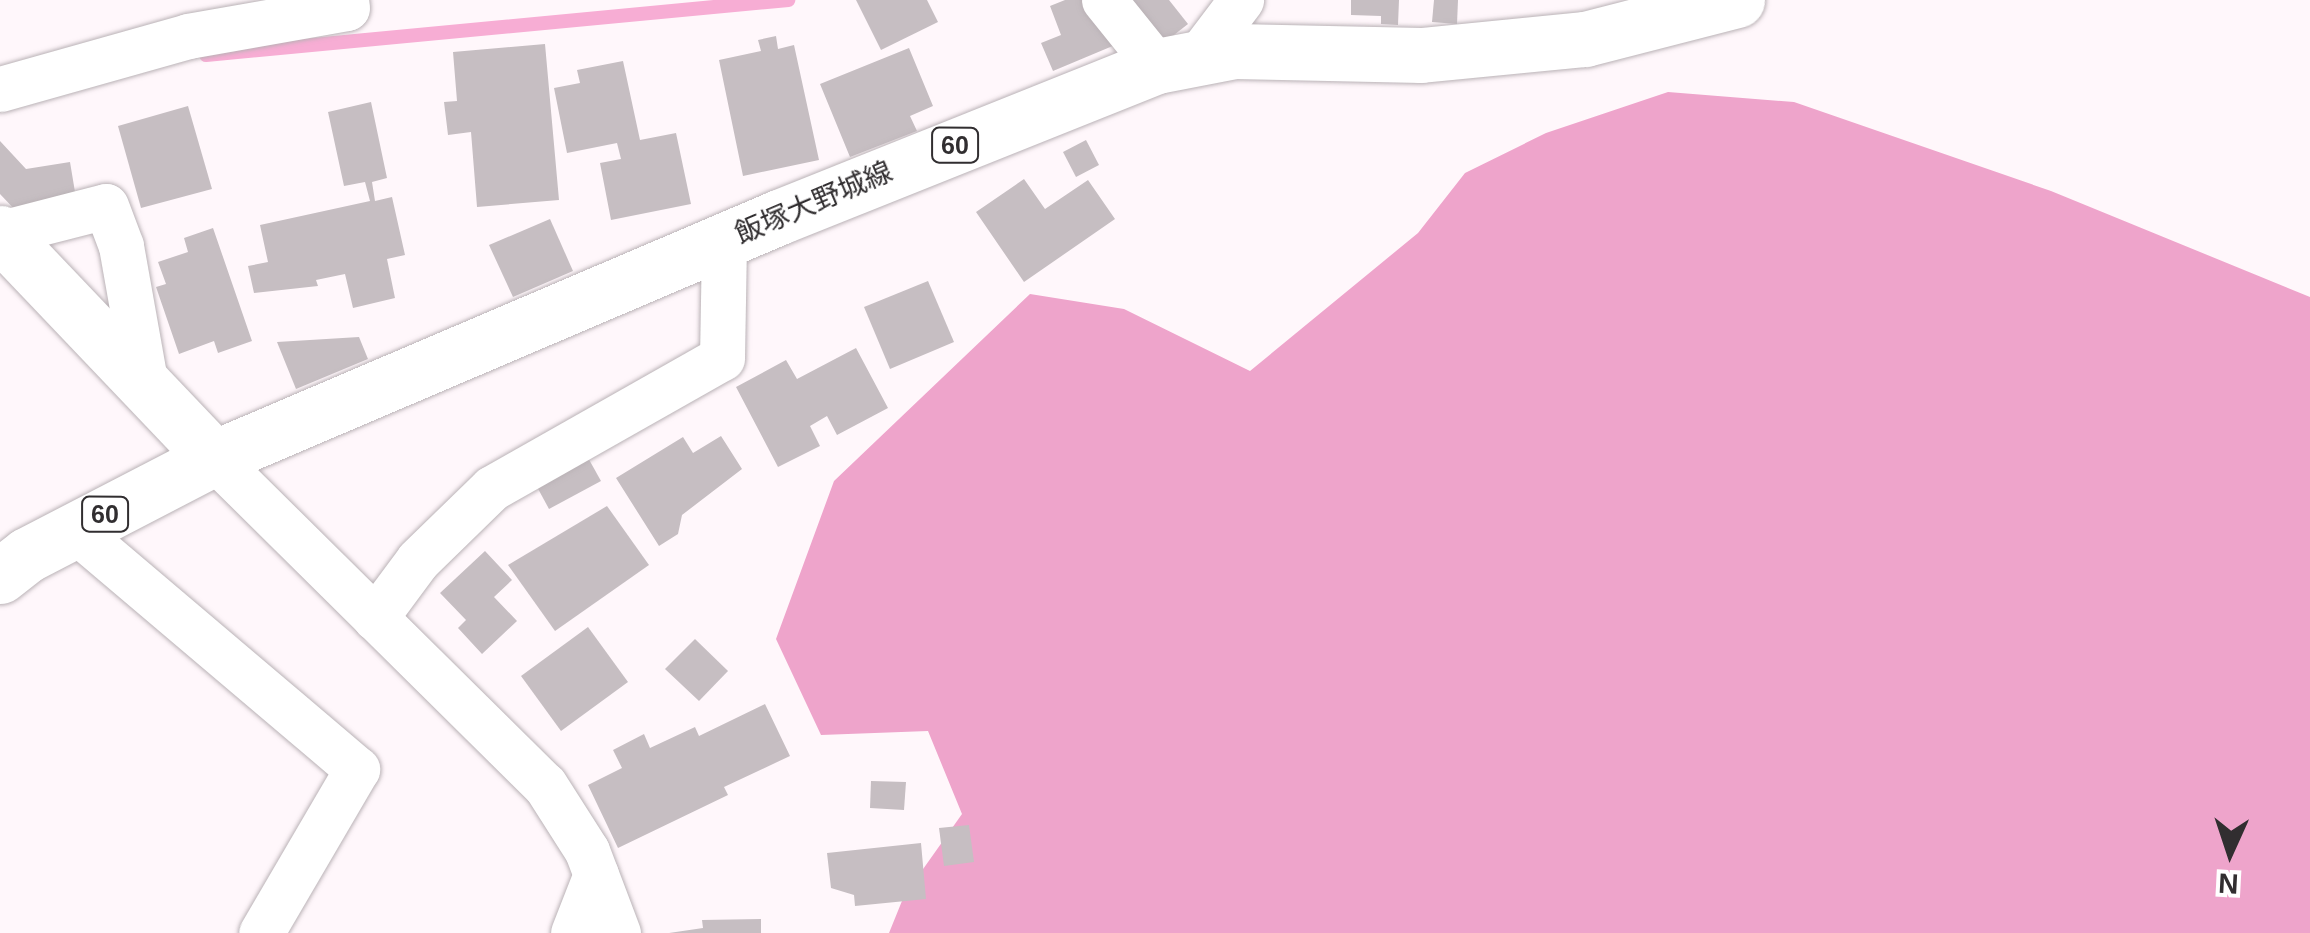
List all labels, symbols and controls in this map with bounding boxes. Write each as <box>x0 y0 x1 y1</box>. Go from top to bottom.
road number: 60 <box>930 125 980 165</box>
street label: 飯塚大野城線 <box>730 155 898 251</box>
road number: 60 <box>80 494 130 534</box>
north arrow <box>2180 803 2280 903</box>
text: N <box>2217 867 2239 899</box>

